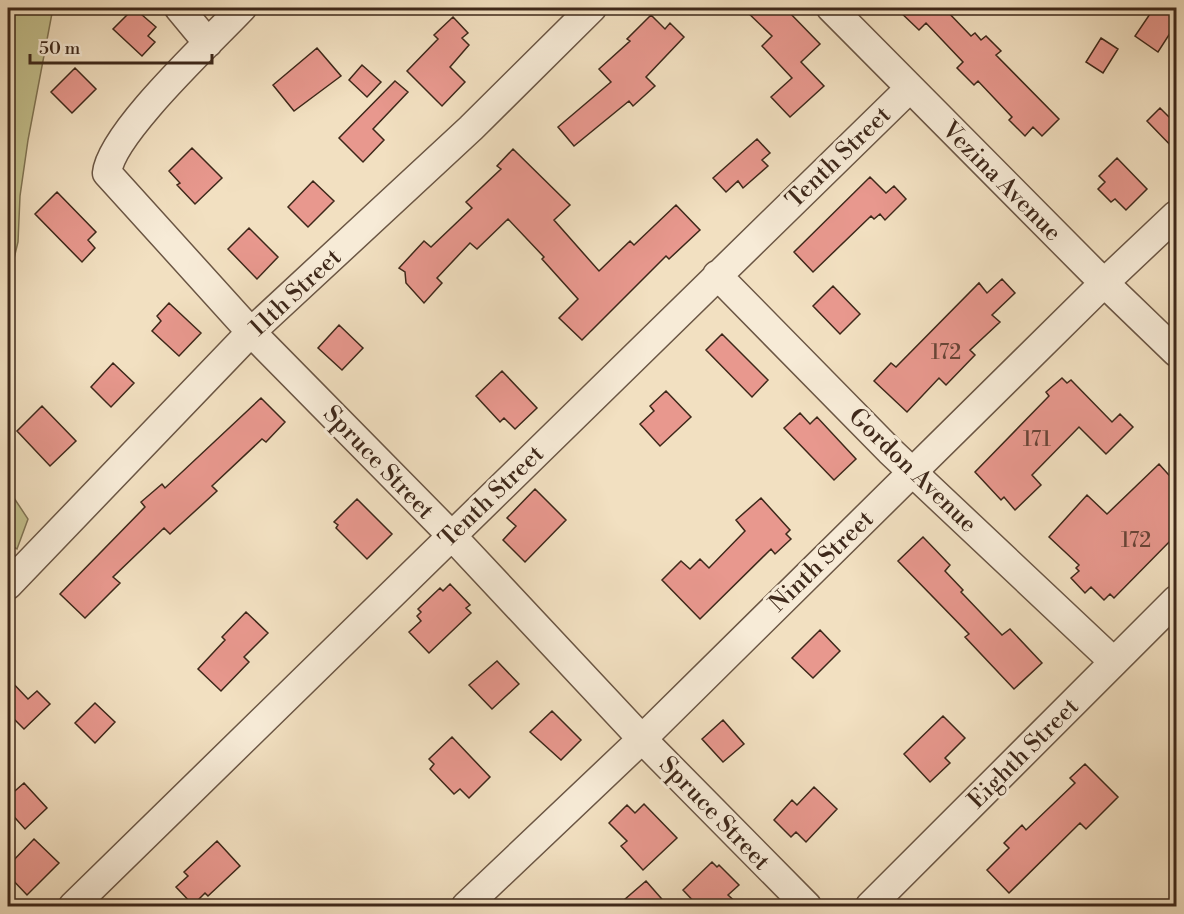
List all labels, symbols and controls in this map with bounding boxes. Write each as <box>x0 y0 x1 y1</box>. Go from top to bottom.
scale bar <box>30 27 212 65</box>
text: 50 m <box>39 37 81 60</box>
street label: Tenth Street <box>780 100 898 215</box>
street label: Vezina Avenue <box>934 115 1067 248</box>
street label: 11th Street <box>244 242 348 343</box>
house number: 172 <box>931 340 961 366</box>
street label: Spruce Street <box>317 399 440 526</box>
street label: Gordon Avenue <box>842 402 983 539</box>
house number: 171 <box>1023 427 1051 453</box>
street label: Tenth Street <box>433 439 551 554</box>
street label: Ninth Street <box>763 504 880 619</box>
house number: 172 <box>1121 528 1151 554</box>
street label: Eighth Street <box>962 692 1086 815</box>
street label: Spruce Street <box>653 750 776 877</box>

